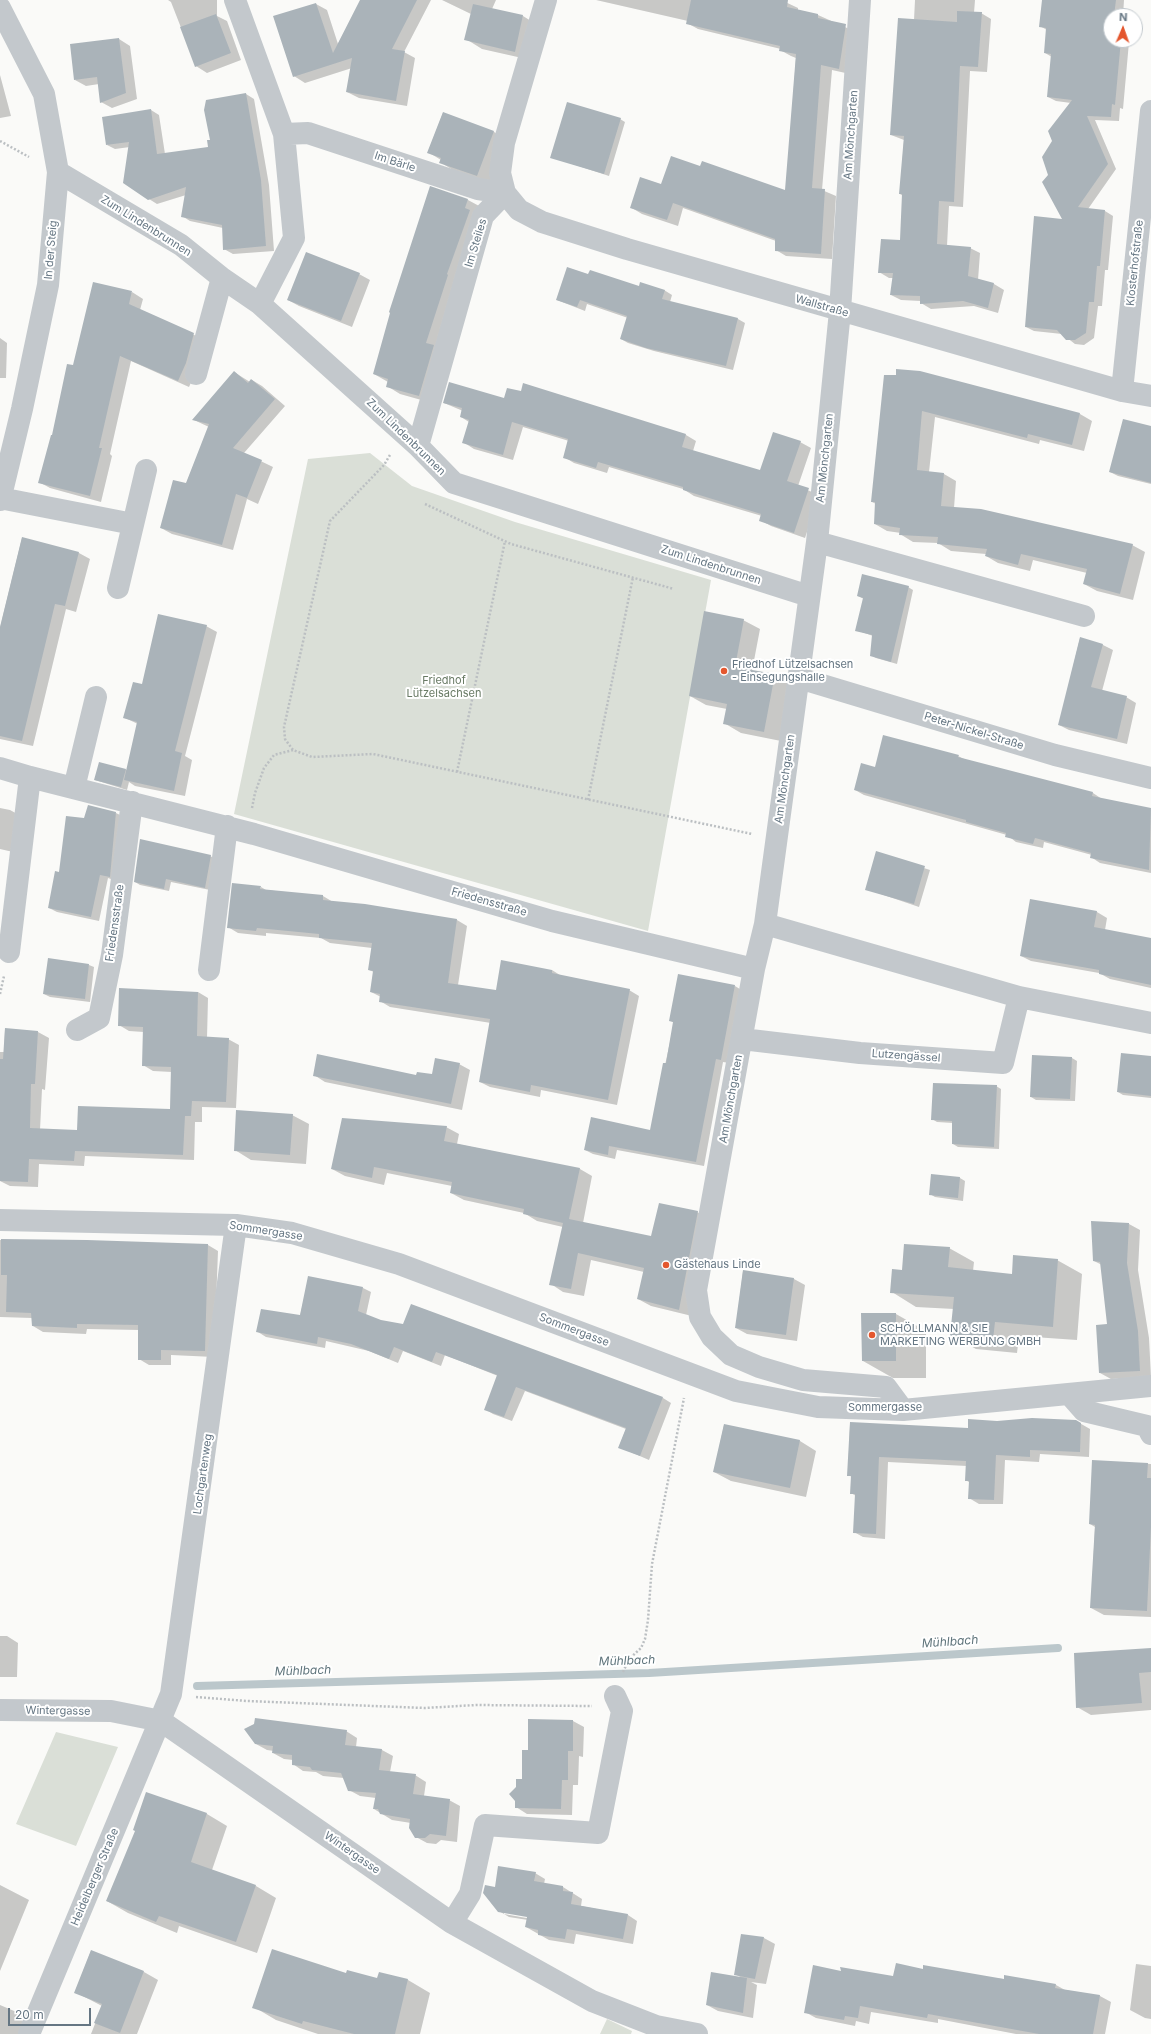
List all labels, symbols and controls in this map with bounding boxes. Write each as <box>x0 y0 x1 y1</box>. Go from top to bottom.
north arrow <box>1103 8 1143 48</box>
text: N <box>1119 10 1128 24</box>
street label: Am Mönchgarten <box>841 90 861 180</box>
street label: Im Bärle <box>373 149 417 175</box>
street label: Zum Lindenbrunnen <box>98 193 194 259</box>
street label: Im Steiles <box>462 217 490 269</box>
street label: Klosterhofstraße <box>1124 219 1146 307</box>
street label: In der Steig <box>42 220 60 280</box>
street label: Wallstraße <box>794 292 850 320</box>
street label: Zum Lindenbrunnen <box>364 396 448 478</box>
street label: Am Mönchgarten <box>814 413 836 503</box>
street label: Zum Lindenbrunnen <box>659 543 763 587</box>
place label: Friedhof Lützelsachsen - Einsegungshalle <box>732 658 853 684</box>
marker: Friedhof Lützelsachsen - Einsegungshalle <box>719 666 729 676</box>
park label: Friedhof Lützelsachsen <box>407 674 481 700</box>
street label: Peter-Nickel-Straße <box>923 710 1025 752</box>
street label: Am Mönchgarten <box>772 734 798 824</box>
street label: Friedensstraße <box>103 883 127 963</box>
street label: Friedensstraße <box>450 885 528 919</box>
street label: Lutzengässel <box>871 1047 941 1065</box>
street label: Am Mönchgarten <box>717 1054 745 1144</box>
street label: Sommergasse <box>228 1219 304 1243</box>
place label: Gästehaus Linde <box>674 1258 761 1272</box>
marker: Gästehaus Linde <box>661 1260 671 1270</box>
street label: Sommergasse <box>537 1311 611 1349</box>
place label: SCHÖLLMANN & SIE MARKETING WERBUNG GMBH <box>880 1322 1041 1348</box>
marker: SCHÖLLMANN & SIE MARKETING WERBUNG GMBH <box>867 1330 877 1340</box>
street label: Sommergasse <box>848 1401 922 1415</box>
street label: Lochgartenweg <box>191 1433 215 1515</box>
water label: Mühlbach <box>921 1633 979 1651</box>
water label: Mühlbach <box>598 1653 656 1669</box>
water label: Mühlbach <box>274 1663 332 1679</box>
street label: Wintergasse <box>25 1704 91 1718</box>
street label: Heidelberger Straße <box>68 1826 122 1928</box>
street label: Wintergasse <box>322 1829 382 1877</box>
scale bar <box>10 2000 93 2026</box>
text: 20 m <box>15 2007 44 2022</box>

